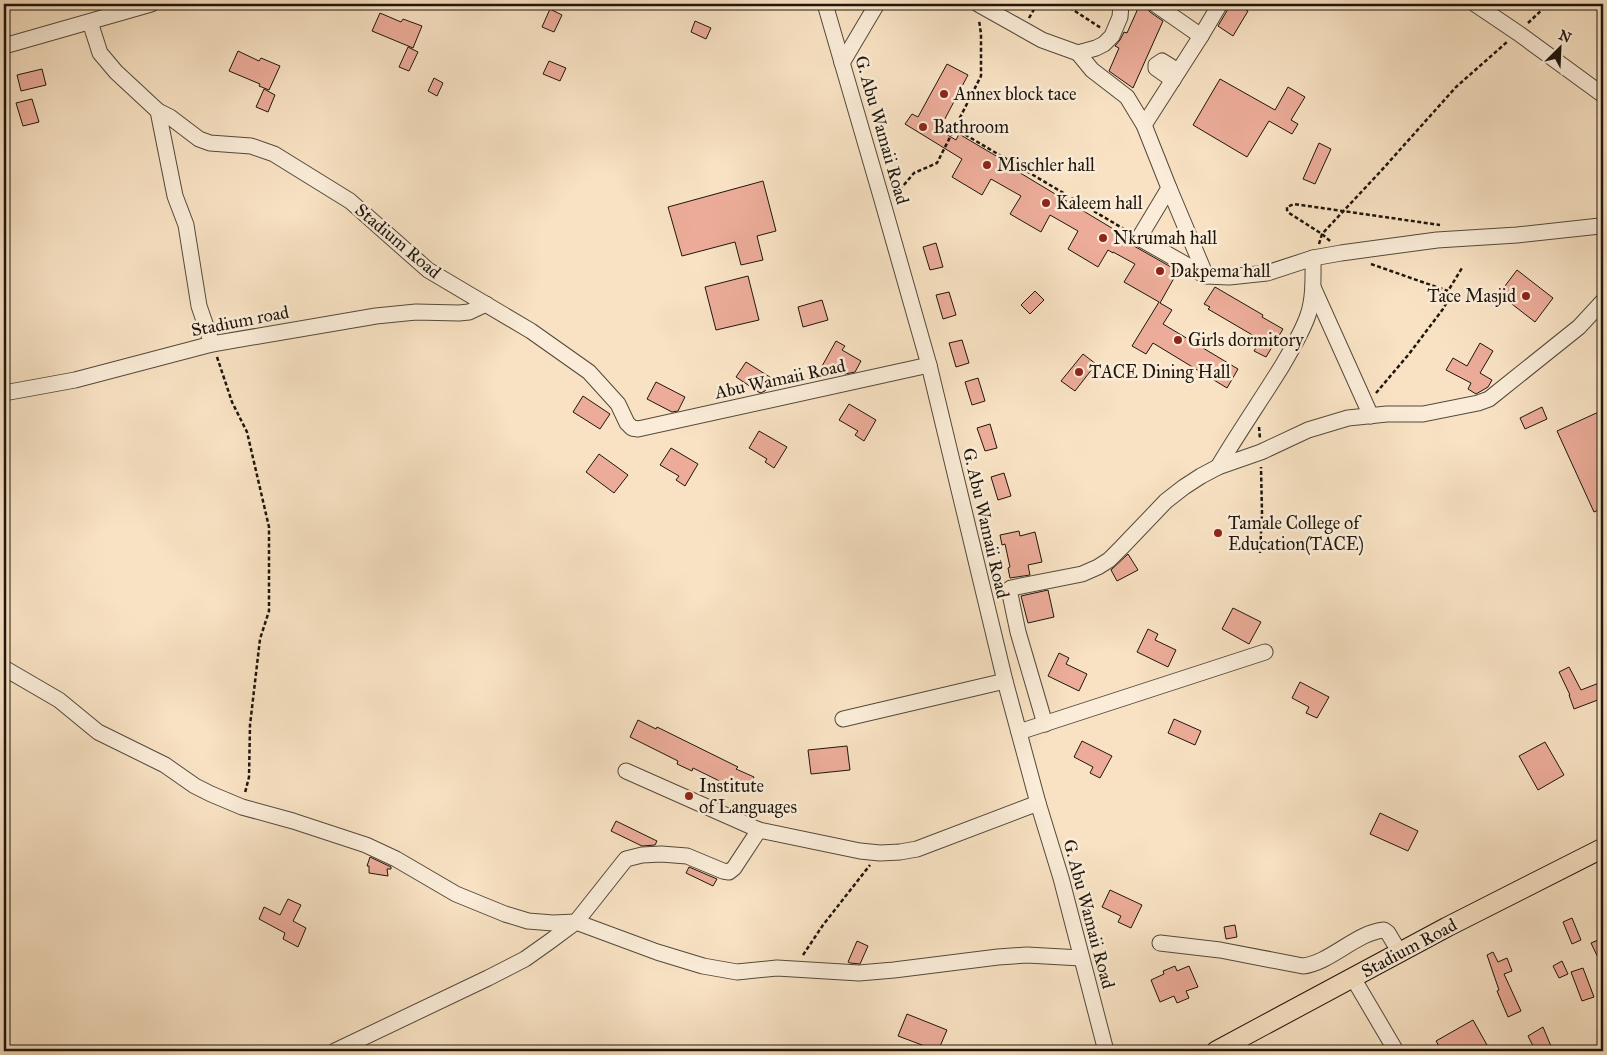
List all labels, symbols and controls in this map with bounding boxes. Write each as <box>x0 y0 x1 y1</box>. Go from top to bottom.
north arrow <box>1534 22 1584 72</box>
text: N <box>1556 26 1574 47</box>
street label: G. Abu Wamaii Road <box>850 53 914 207</box>
place label: Annex block tace <box>953 83 1076 105</box>
marker: Annex block tace <box>938 88 950 100</box>
place label: Bathroom <box>933 116 1009 138</box>
marker: Bathroom <box>917 121 929 133</box>
place label: Mischler hall <box>997 154 1095 176</box>
marker: Mischler hall <box>981 159 993 171</box>
place label: Kaleem hall <box>1056 192 1143 214</box>
marker: Kaleem hall <box>1040 197 1052 209</box>
street label: Stadium Road <box>351 199 445 283</box>
place label: Nkrumah hall <box>1113 227 1217 249</box>
marker: Nkrumah hall <box>1097 232 1109 244</box>
place label: Dakpema hall <box>1170 260 1271 282</box>
marker: Dakpema hall <box>1154 265 1166 277</box>
place label: Tace Masjid <box>1427 285 1516 307</box>
marker: Tace Masjid <box>1520 290 1532 302</box>
street label: Stadium road <box>189 301 291 341</box>
place label: Girls dormitory <box>1188 329 1304 351</box>
marker: Girls dormitory <box>1172 334 1184 346</box>
street label: Abu Wamaii Road <box>712 354 847 404</box>
place label: TACE Dining Hall <box>1089 361 1231 384</box>
marker: TACE Dining Hall <box>1073 366 1085 378</box>
street label: G. Abu Wamaii Road <box>958 446 1014 600</box>
place label: Tamale College of Education(TACE) <box>1228 512 1364 556</box>
marker: Tamale College of Education(TACE) <box>1212 527 1224 539</box>
place label: Institute of Languages <box>699 775 797 819</box>
marker: Institute of Languages <box>683 790 695 802</box>
street label: G. Abu Wamaii Road <box>1058 837 1120 991</box>
street label: Stadium Road <box>1357 914 1461 982</box>

